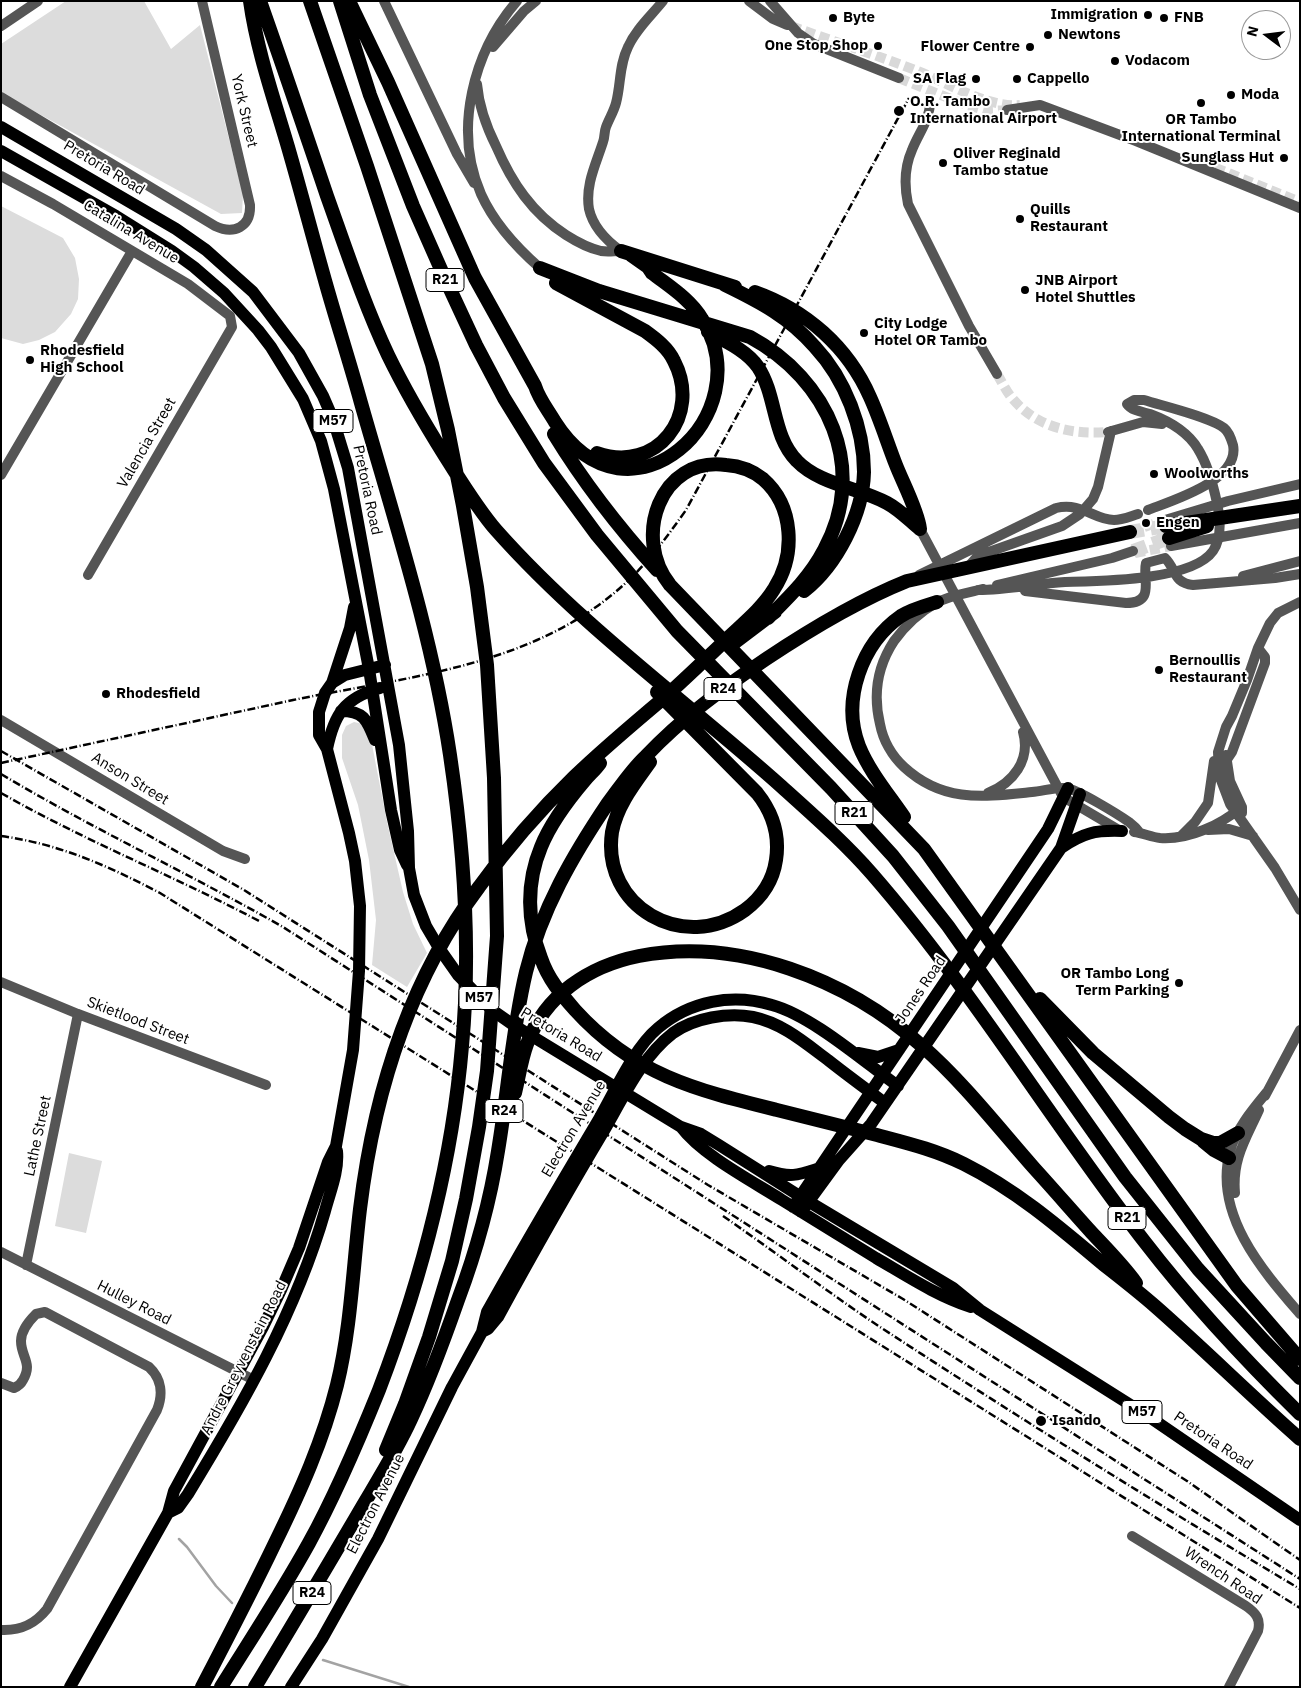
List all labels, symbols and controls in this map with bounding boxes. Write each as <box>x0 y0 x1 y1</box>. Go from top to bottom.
place label: Immigration <box>1050 6 1138 24</box>
place label: Byte <box>843 9 875 27</box>
marker: Immigration <box>1142 9 1154 21</box>
place label: FNB <box>1174 9 1204 27</box>
north arrow <box>1241 10 1291 60</box>
marker: Byte <box>827 12 839 24</box>
marker: FNB <box>1158 12 1170 24</box>
text: N <box>1242 24 1262 39</box>
place label: Newtons <box>1058 26 1120 44</box>
marker: Newtons <box>1042 29 1054 41</box>
place label: One Stop Shop <box>764 37 868 55</box>
place label: Flower Centre <box>921 38 1020 56</box>
marker: One Stop Shop <box>872 40 884 52</box>
marker: Flower Centre <box>1024 41 1036 53</box>
place label: Vodacom <box>1125 52 1190 70</box>
marker: Vodacom <box>1109 55 1121 67</box>
place label: SA Flag <box>913 70 966 88</box>
place label: Cappello <box>1027 70 1089 88</box>
street label: York Street <box>227 73 261 149</box>
marker: SA Flag <box>970 73 982 85</box>
marker: Cappello <box>1011 73 1023 85</box>
place label: Moda <box>1241 86 1279 104</box>
marker: Moda <box>1225 89 1237 101</box>
place label: O.R. Tambo International Airport <box>910 93 1057 128</box>
marker: OR Tambo International Terminal <box>1195 97 1207 109</box>
marker: O.R. Tambo International Airport <box>892 104 906 118</box>
place label: OR Tambo International Terminal <box>1121 111 1281 146</box>
street label: Pretoria Road <box>60 137 148 199</box>
place label: Oliver Reginald Tambo statue <box>953 145 1061 180</box>
place label: Sunglass Hut <box>1181 149 1274 167</box>
marker: Sunglass Hut <box>1278 152 1290 164</box>
marker: Oliver Reginald Tambo statue <box>937 157 949 169</box>
street label: Catalina Avenue <box>80 196 182 268</box>
place label: Quills Restaurant <box>1030 201 1108 236</box>
marker: Quills Restaurant <box>1014 213 1026 225</box>
road number: R21 <box>426 268 464 292</box>
place label: JNB Airport Hotel Shuttles <box>1035 272 1136 307</box>
marker: JNB Airport Hotel Shuttles <box>1019 284 1031 296</box>
place label: City Lodge Hotel OR Tambo <box>874 315 987 350</box>
marker: City Lodge Hotel OR Tambo <box>858 327 870 339</box>
place label: Rhodesfield High School <box>40 342 124 377</box>
marker: Rhodesfield High School <box>24 354 36 366</box>
street label: Valencia Street <box>114 395 180 491</box>
road number: M57 <box>313 410 353 432</box>
street label: Pretoria Road <box>349 443 385 537</box>
place label: Woolworths <box>1164 465 1249 483</box>
marker: Woolworths <box>1148 468 1160 480</box>
place label: Engen <box>1156 514 1200 532</box>
marker: Engen <box>1140 517 1152 529</box>
place label: Bernoullis Restaurant <box>1169 652 1247 687</box>
marker: Bernoullis Restaurant <box>1153 664 1165 676</box>
road number: R24 <box>704 678 742 701</box>
place label: Rhodesfield <box>116 685 200 703</box>
marker: Rhodesfield <box>100 688 112 700</box>
street label: Anson Street <box>88 749 172 809</box>
road number: R21 <box>835 801 873 824</box>
street label: Jones Road <box>892 953 950 1027</box>
place label: OR Tambo Long Term Parking <box>1060 965 1169 1000</box>
marker: OR Tambo Long Term Parking <box>1173 977 1185 989</box>
road number: M57 <box>459 986 499 1010</box>
street label: Skietlood Street <box>84 993 192 1049</box>
street label: Pretoria Road <box>517 1004 605 1066</box>
street label: Electron Avenue <box>538 1077 610 1181</box>
street label: Lathe Street <box>21 1094 55 1178</box>
road number: R24 <box>485 1100 523 1122</box>
road number: R21 <box>1108 1206 1146 1230</box>
street label: Hulley Road <box>94 1277 174 1329</box>
street label: Andre Greyvenstein Road <box>197 1278 291 1438</box>
road number: M57 <box>1122 1400 1162 1424</box>
street label: Pretoria Road <box>1170 1408 1256 1474</box>
place label: Isando <box>1052 1412 1101 1430</box>
marker: Isando <box>1034 1414 1048 1428</box>
street label: Electron Avenue <box>343 1451 409 1557</box>
street label: Wrench Road <box>1181 1544 1265 1608</box>
road number: R24 <box>293 1582 331 1605</box>

